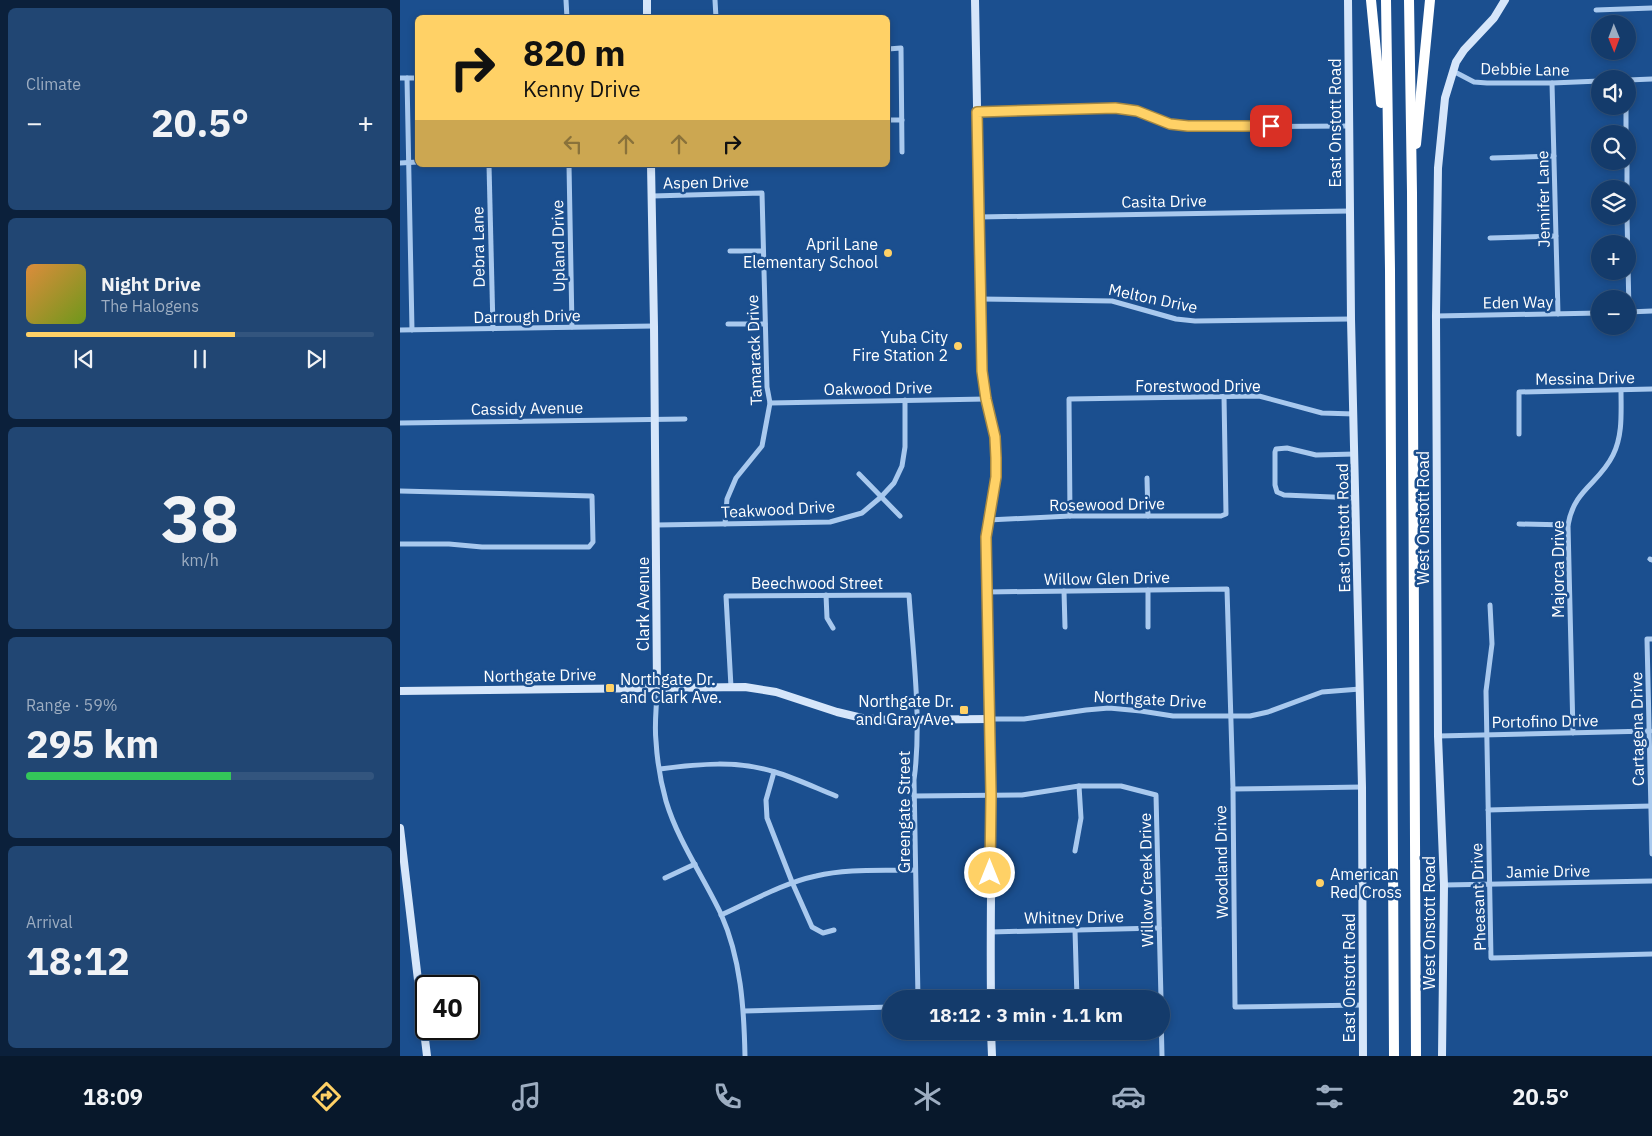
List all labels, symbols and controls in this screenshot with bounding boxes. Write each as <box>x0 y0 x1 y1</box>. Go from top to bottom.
north arrow <box>1591 15 1636 60</box>
map controls <box>1591 15 1636 335</box>
text: 820 m <box>523 30 626 76</box>
icon: right <box>440 35 505 100</box>
street label: East Onstott Road <box>1325 58 1345 188</box>
street label: Debbie Lane <box>1480 58 1570 80</box>
button: sound <box>1591 70 1636 115</box>
text: Climate <box>26 74 81 94</box>
text: Kenny Drive <box>523 74 641 103</box>
text: 20.5° <box>151 98 249 147</box>
text: − <box>26 104 43 141</box>
text: + <box>357 104 374 141</box>
pin <box>1250 105 1292 147</box>
icon: arrive <box>1257 112 1285 140</box>
button: search <box>1591 125 1636 170</box>
icon: left <box>559 130 587 158</box>
icon: ahead <box>612 130 640 158</box>
icon: ahead <box>665 130 693 158</box>
icon: right <box>718 130 746 158</box>
street label: Jennifer Lane <box>1532 150 1554 248</box>
street label: Aspen Drive <box>663 171 749 193</box>
button: layers <box>1591 180 1636 225</box>
street label: Casita Drive <box>1121 190 1207 212</box>
street label: Upland Drive <box>547 199 569 292</box>
street label: Debra Lane <box>467 206 489 288</box>
place label: April Lane Elementary School <box>743 234 878 272</box>
button: + <box>1591 235 1636 280</box>
marker: April Lane Elementary School <box>882 247 894 259</box>
text: Night Drive <box>101 272 201 296</box>
street label: Melton Drive <box>1107 279 1200 317</box>
button: − <box>1591 290 1636 335</box>
street label: Eden Way <box>1483 291 1554 313</box>
street label: Tamarack Drive <box>742 294 766 406</box>
text: The Halogens <box>101 296 199 316</box>
street label: Darrough Drive <box>473 305 581 327</box>
place label: Yuba City Fire Station 2 <box>852 327 948 365</box>
marker: Yuba City Fire Station 2 <box>952 340 964 352</box>
icon: previous <box>70 345 98 373</box>
icon: pause <box>186 345 214 373</box>
icon: next <box>302 345 330 373</box>
street label: Messina Drive <box>1535 367 1635 389</box>
street label: Forestwood Drive <box>1135 376 1261 396</box>
street label: Oakwood Drive <box>824 377 933 399</box>
street label: Cassidy Avenue <box>471 397 584 419</box>
street label: West Onstott Road <box>1413 451 1433 585</box>
street label: East Onstott Road <box>1332 463 1354 593</box>
text: 38 <box>161 475 239 560</box>
street label: Rosewood Drive <box>1049 493 1165 515</box>
street label: Teakwood Drive <box>720 496 836 522</box>
street label: Majorca Drive <box>1548 520 1568 618</box>
text: km/h <box>181 550 219 570</box>
street label: Clark Avenue <box>633 557 653 651</box>
street label: Willow Glen Drive <box>1044 567 1170 589</box>
street label: Beechwood Street <box>751 573 883 593</box>
street label: Northgate Drive <box>483 664 597 686</box>
place label: Northgate Dr. and Clark Ave. <box>620 669 722 707</box>
street label: Cartagena Drive <box>1626 671 1648 786</box>
marker: Northgate Dr. and Clark Ave. <box>604 682 616 694</box>
street label: Northgate Drive <box>1093 686 1207 712</box>
place label: Northgate Dr. and Gray Ave. <box>856 691 954 729</box>
text: Range · 59% <box>26 695 118 715</box>
marker: Northgate Dr. and Gray Ave. <box>958 704 970 716</box>
street label: Portofino Drive <box>1491 710 1599 732</box>
text: 295 km <box>26 719 159 768</box>
street label: Greengate Street <box>894 751 914 873</box>
street label: Woodland Drive <box>1210 805 1232 919</box>
street label: Willow Creek Drive <box>1135 812 1157 947</box>
street label: Pheasant Drive <box>1466 842 1490 951</box>
position arrow <box>963 846 1015 898</box>
street label: West Onstott Road <box>1419 856 1439 990</box>
street label: Jamie Drive <box>1506 860 1591 882</box>
place label: American Red Cross <box>1330 864 1402 902</box>
marker: American Red Cross <box>1314 877 1326 889</box>
street label: Whitney Drive <box>1024 906 1124 928</box>
text: Arrival <box>26 912 73 932</box>
street label: East Onstott Road <box>1339 913 1359 1043</box>
text: 18:12 <box>26 936 130 985</box>
speed limit sign: 40 <box>415 975 480 1040</box>
text: 18:12 · 3 min · 1.1 km <box>929 1003 1123 1027</box>
icon: directions <box>309 1079 344 1114</box>
icon: music <box>509 1079 544 1114</box>
icon: phone <box>710 1079 745 1114</box>
icon: climate <box>910 1079 945 1114</box>
icon: car <box>1111 1079 1146 1114</box>
icon: filters <box>1312 1079 1347 1114</box>
text: 18:09 <box>83 1082 143 1111</box>
text: 20.5° <box>1512 1082 1569 1111</box>

